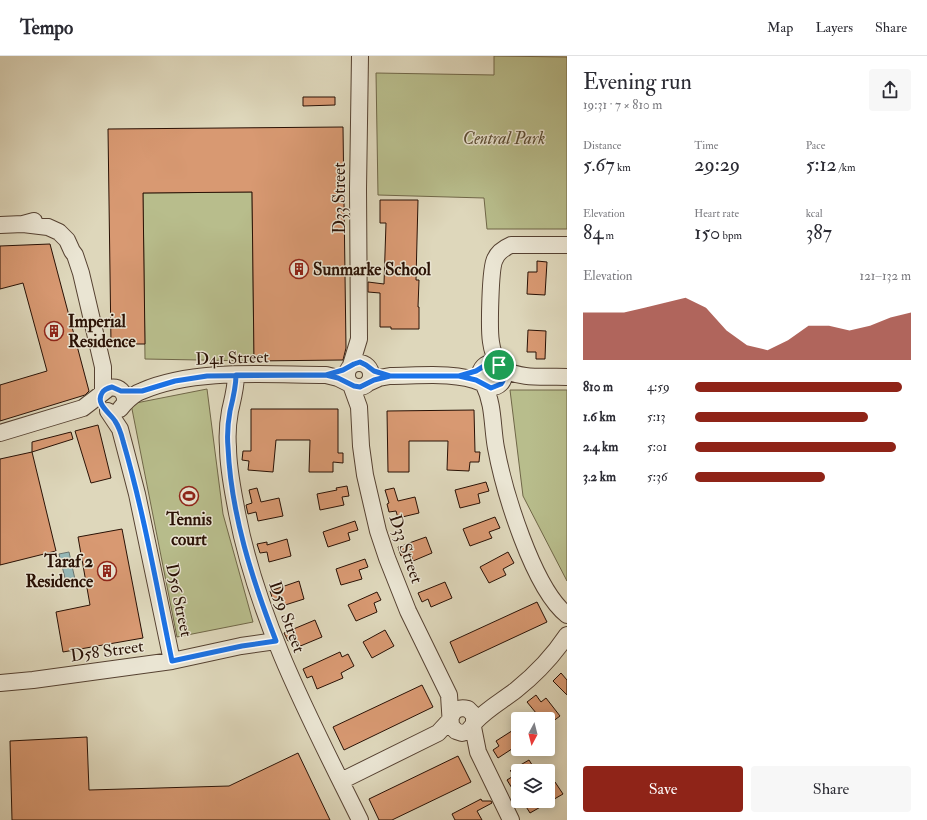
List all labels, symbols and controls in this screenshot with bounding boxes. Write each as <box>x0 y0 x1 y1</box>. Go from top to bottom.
text: Tempo <box>20 16 73 40</box>
text: Map <box>767 19 793 36</box>
text: Layers <box>815 19 853 36</box>
text: Share <box>875 19 907 36</box>
text: Evening run <box>583 68 692 96</box>
button: share <box>869 69 911 111</box>
text: 19:31 · 7 × 810 m <box>583 97 662 113</box>
park label: Central Park <box>463 128 545 149</box>
text: Distance <box>583 139 621 152</box>
text: Time <box>694 139 718 152</box>
text: Pace <box>806 139 825 152</box>
text: 5.67 <box>583 152 615 177</box>
text: 29:29 <box>694 152 740 177</box>
text: 5:12 <box>806 152 837 177</box>
text: km <box>615 161 631 174</box>
text: /km <box>837 161 856 174</box>
street label: D33 Street <box>329 162 350 234</box>
text: Elevation <box>583 207 625 220</box>
text: Heart rate <box>694 207 739 220</box>
text: kcal <box>806 207 823 220</box>
text: 84 <box>583 220 603 245</box>
text: 150 <box>694 220 720 245</box>
text: 387 <box>806 220 832 245</box>
text: m <box>603 229 614 242</box>
text: bpm <box>720 229 742 242</box>
building icon: Sunmarke School <box>288 258 310 280</box>
place label: Sunmarke School <box>313 259 431 280</box>
text: Elevation <box>583 268 633 284</box>
text: 121–132 m <box>860 268 911 284</box>
place label: Imperial Residence <box>68 311 136 352</box>
building icon: Imperial Residence <box>43 320 65 342</box>
street label: D41 Street <box>195 346 270 370</box>
pin <box>482 348 516 382</box>
icon: arrive <box>488 354 510 376</box>
text: 810 m <box>583 379 613 395</box>
text: 4:59 <box>647 379 670 395</box>
text: 1.6 km <box>583 409 616 425</box>
text: 5:13 <box>647 409 666 425</box>
text: 2.4 km <box>583 439 618 455</box>
text: 5:01 <box>647 439 667 455</box>
text: 3.2 km <box>583 469 616 485</box>
text: 5:36 <box>647 469 667 485</box>
sports icon: Tennis court <box>178 485 200 507</box>
place label: Tennis court <box>165 509 212 550</box>
street label: D33 Street <box>384 512 428 587</box>
place label: Taraf 2 Residence <box>25 551 94 592</box>
building icon: Taraf 2 Residence <box>96 560 118 582</box>
street label: D56 Street <box>161 561 197 639</box>
street label: D59 Street <box>264 578 310 656</box>
street label: D58 Street <box>69 635 146 667</box>
north arrow <box>511 712 555 756</box>
map controls <box>511 712 555 808</box>
button: layers <box>511 764 555 808</box>
button: Save <box>583 766 743 812</box>
button: Share <box>751 766 911 812</box>

